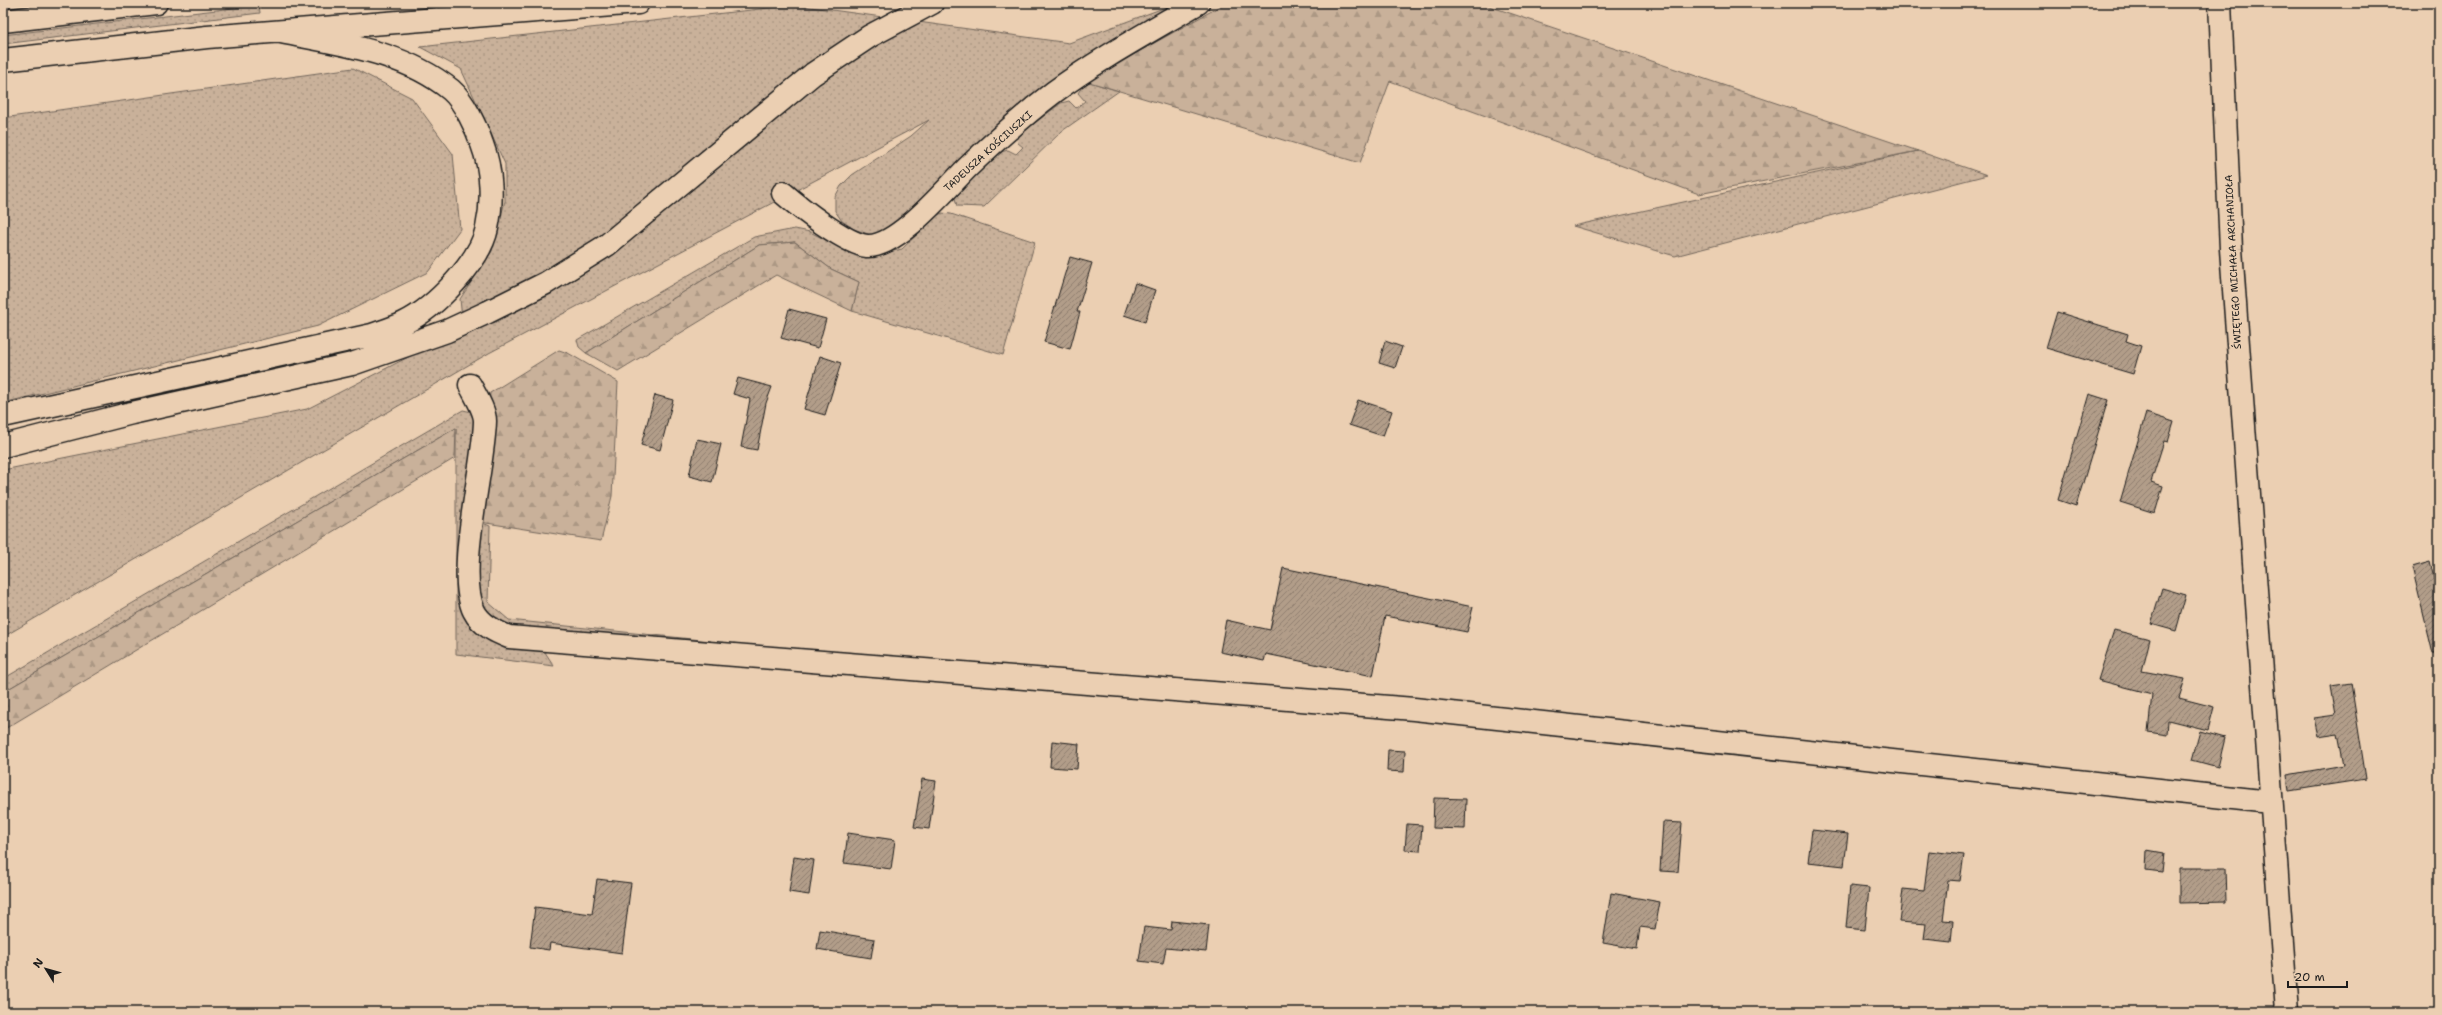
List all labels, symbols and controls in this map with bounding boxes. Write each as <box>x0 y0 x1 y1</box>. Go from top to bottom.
street label: TADEUSZA KOŚCIUSZKI <box>941 108 1035 194</box>
street label: ŚWIĘTEGO MICHAŁA ARCHANIOŁA <box>2222 174 2244 350</box>
north arrow <box>26 949 66 989</box>
text: N <box>30 955 47 971</box>
scale bar <box>2288 963 2347 989</box>
text: 20 m <box>2294 969 2325 985</box>

